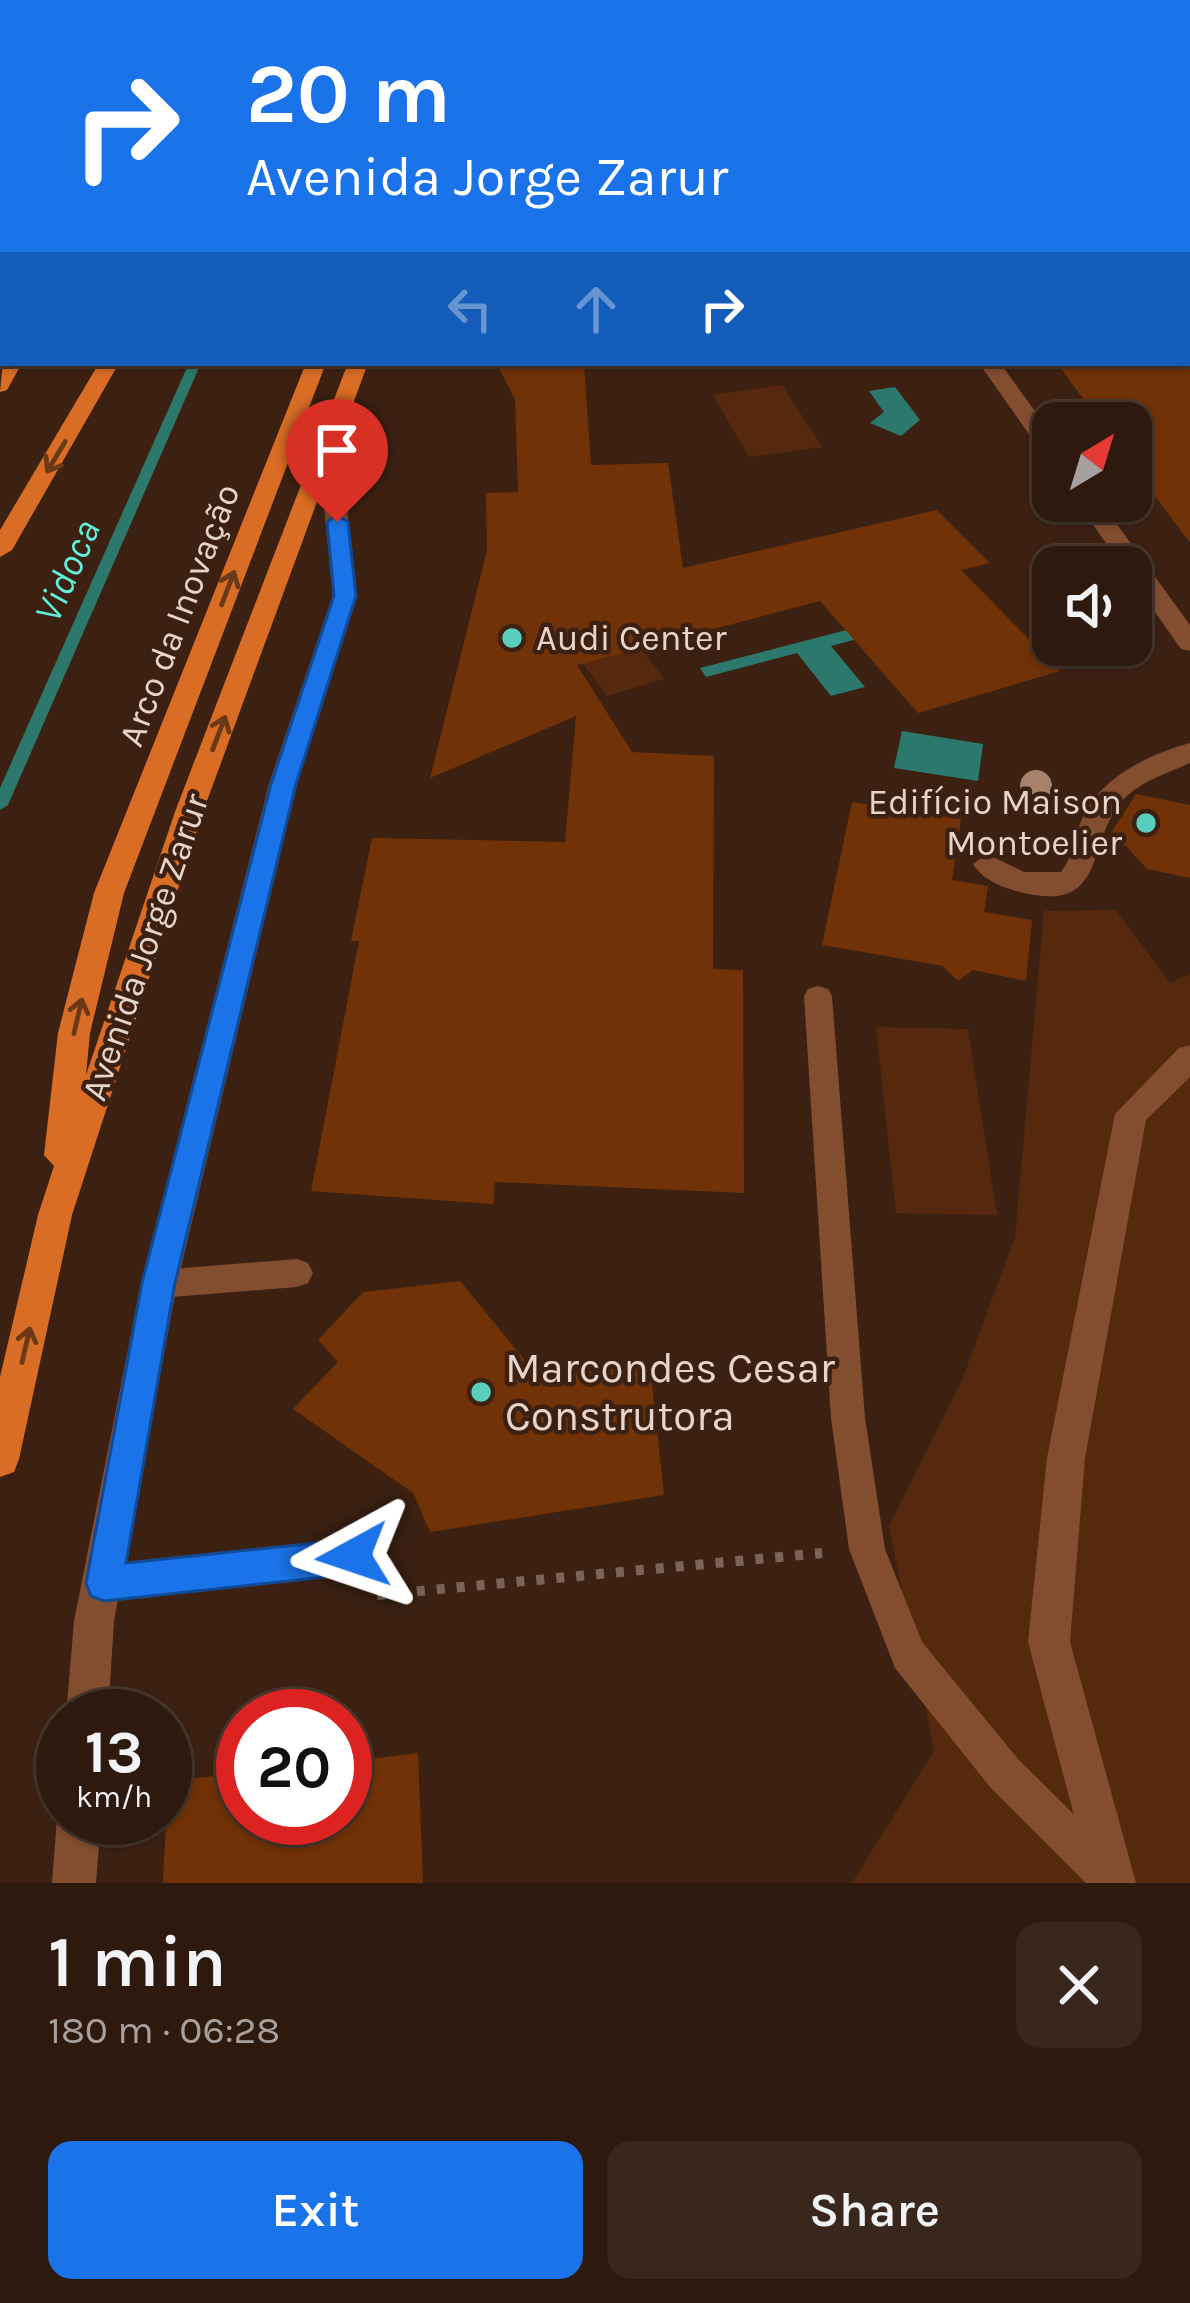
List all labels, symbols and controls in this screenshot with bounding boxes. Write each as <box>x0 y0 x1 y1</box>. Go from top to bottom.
text: 20 m <box>246 45 451 143</box>
icon: right <box>48 48 204 204</box>
text: Avenida Jorge Zarur <box>246 145 728 209</box>
icon: left <box>437 276 503 342</box>
icon: ahead <box>563 276 629 342</box>
icon: right <box>689 276 755 342</box>
pin <box>286 399 388 522</box>
north arrow <box>1032 402 1152 522</box>
map controls <box>1032 402 1152 666</box>
icon: arrive <box>304 417 370 483</box>
one-way arrow <box>44 439 68 473</box>
street label: Arco da Inovação <box>110 478 248 752</box>
water label: Vidoca <box>24 512 110 630</box>
button: sound <box>1032 546 1152 666</box>
one-way arrow <box>219 571 240 608</box>
place label: Audi Center <box>536 617 727 659</box>
marker: Audi Center <box>499 625 525 651</box>
one-way arrow <box>210 716 232 753</box>
place label: Edifício Maison Montoelier <box>868 781 1123 864</box>
street label: Avenida Jorge Zarur <box>73 787 218 1106</box>
marker: Edifício Maison Montoelier <box>1133 810 1159 836</box>
one-way arrow <box>68 997 90 1035</box>
one-way arrow <box>15 1326 38 1364</box>
place label: Marcondes Cesar Construtora <box>505 1343 836 1441</box>
marker: Marcondes Cesar Construtora <box>468 1379 494 1405</box>
position arrow <box>290 1493 416 1619</box>
speed limit sign: 20 <box>216 1689 372 1845</box>
text: 13 <box>85 1717 143 1787</box>
text: km/h <box>76 1779 152 1815</box>
text: 1 min <box>48 1920 227 2004</box>
button: close <box>1016 1922 1142 2048</box>
text: 180 m · 06:28 <box>48 2007 280 2053</box>
button: Exit <box>48 2141 583 2279</box>
button: Share <box>607 2141 1142 2279</box>

